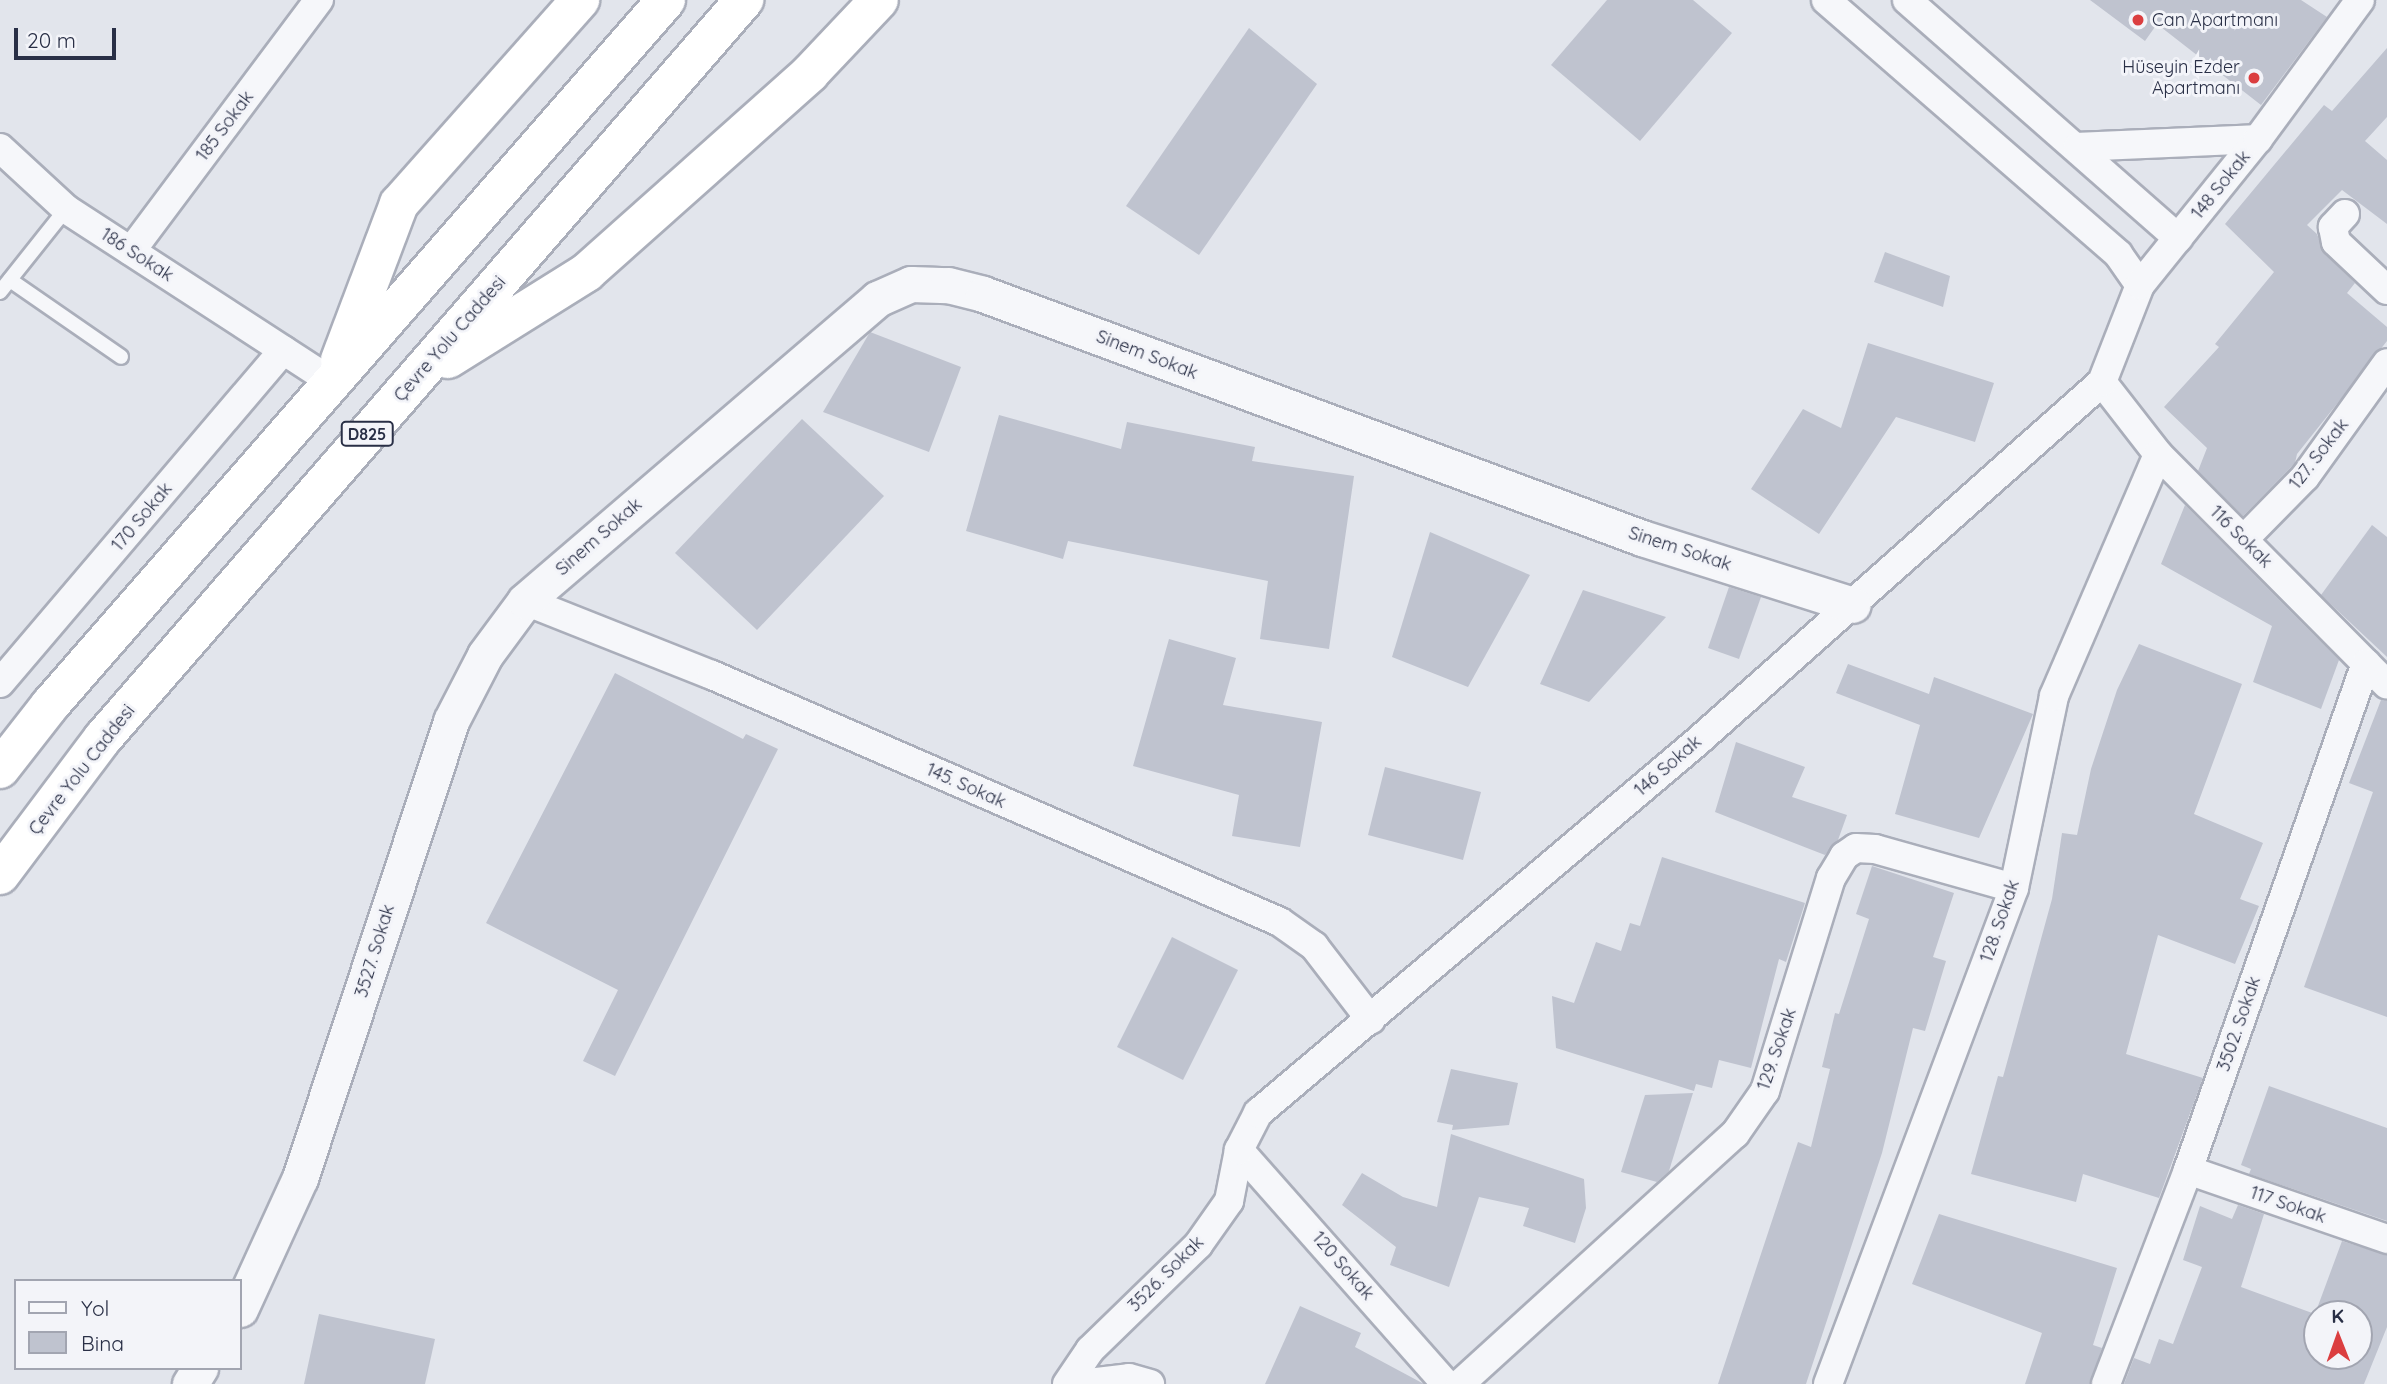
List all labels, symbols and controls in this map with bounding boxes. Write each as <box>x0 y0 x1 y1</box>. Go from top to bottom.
place label: Can Apartmanı <box>2152 9 2278 31</box>
marker: Can Apartmanı <box>2130 12 2146 28</box>
scale bar <box>18 14 119 58</box>
text: 20 m <box>27 27 76 53</box>
place label: Hüseyin Ezder Apartmanı <box>2122 57 2240 100</box>
marker: Hüseyin Ezder Apartmanı <box>2246 70 2262 86</box>
street label: 185 Sokak <box>192 87 258 165</box>
street label: 148 Sokak <box>2187 146 2255 224</box>
street label: 186 Sokak <box>97 224 177 286</box>
street label: Çevre Yolu Caddesi <box>390 272 510 406</box>
street label: Sinem Sokak <box>1093 326 1201 384</box>
street label: 127. Sokak <box>2285 414 2353 494</box>
road number: D825 <box>339 422 395 446</box>
street label: 170 Sokak <box>107 478 177 556</box>
street label: Sinem Sokak <box>552 494 646 580</box>
street label: 116 Sokak <box>2205 501 2277 573</box>
street label: Sinem Sokak <box>1626 522 1734 576</box>
street label: Çevre Yolu Caddesi <box>24 701 140 839</box>
street label: 146 Sokak <box>1630 731 1706 801</box>
street label: 145. Sokak <box>923 759 1009 813</box>
street label: 128. Sokak <box>1976 877 2024 965</box>
street label: 3527. Sokak <box>351 902 399 1000</box>
street label: 3502. Sokak <box>2213 974 2265 1074</box>
street label: 129. Sokak <box>1753 1005 1801 1093</box>
street label: 117 Sokak <box>2247 1182 2329 1228</box>
street label: 120 Sokak <box>1308 1227 1378 1305</box>
street label: 3526. Sokak <box>1124 1232 1208 1316</box>
legend <box>14 1279 242 1370</box>
text: Yol <box>81 1295 109 1321</box>
north arrow <box>2303 1300 2373 1370</box>
text: K <box>2331 1304 2344 1328</box>
text: Bina <box>81 1330 124 1356</box>

